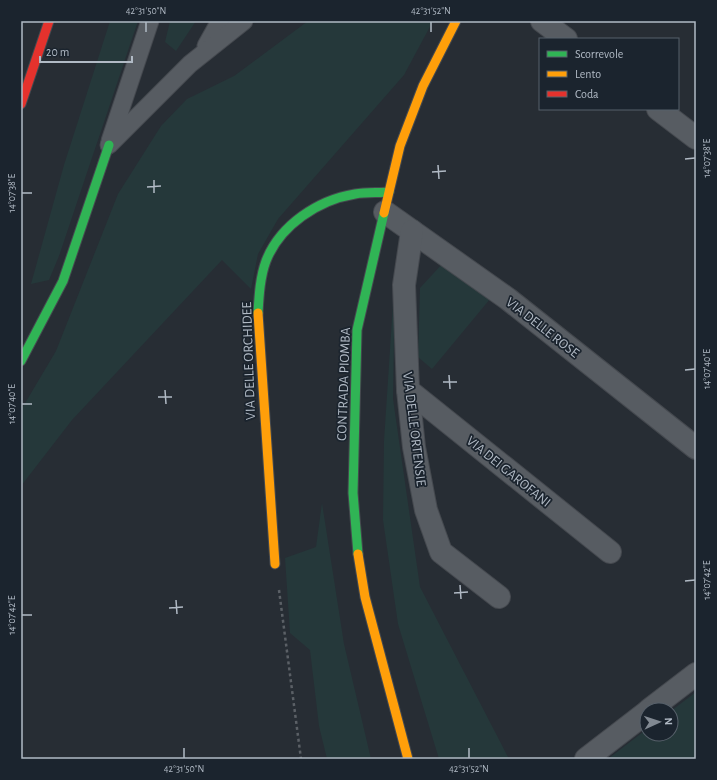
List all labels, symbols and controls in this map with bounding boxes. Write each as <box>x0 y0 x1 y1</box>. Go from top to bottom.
text: 42°31'50"N <box>126 6 166 16</box>
text: 42°31'52"N <box>411 6 451 16</box>
scale bar <box>40 38 132 64</box>
legend <box>539 38 679 110</box>
text: 20 m <box>46 46 69 58</box>
text: Scorrevole <box>575 48 623 60</box>
text: Lento <box>575 68 601 80</box>
text: Coda <box>575 88 599 100</box>
text: 14°07'38"E <box>702 138 712 177</box>
text: 14°07'38"E <box>7 173 17 212</box>
street label: VIA DELLE ROSE <box>503 295 582 361</box>
street label: VIA DELLE ORCHIDEE <box>240 301 258 420</box>
street label: CONTRADA PIOMBA <box>335 327 353 441</box>
text: 14°07'40"E <box>702 349 712 389</box>
street label: VIA DELLE ORTENSIE <box>400 371 428 487</box>
text: 14°07'40"E <box>7 384 17 424</box>
street label: VIA DEI GAROFANI <box>464 434 553 510</box>
text: 14°07'42"E <box>702 560 712 600</box>
text: 14°07'42"E <box>7 595 17 635</box>
north arrow <box>639 702 679 742</box>
text: N <box>663 717 674 726</box>
text: 42°31'50"N <box>164 764 204 774</box>
text: 42°31'52"N <box>449 764 489 774</box>

